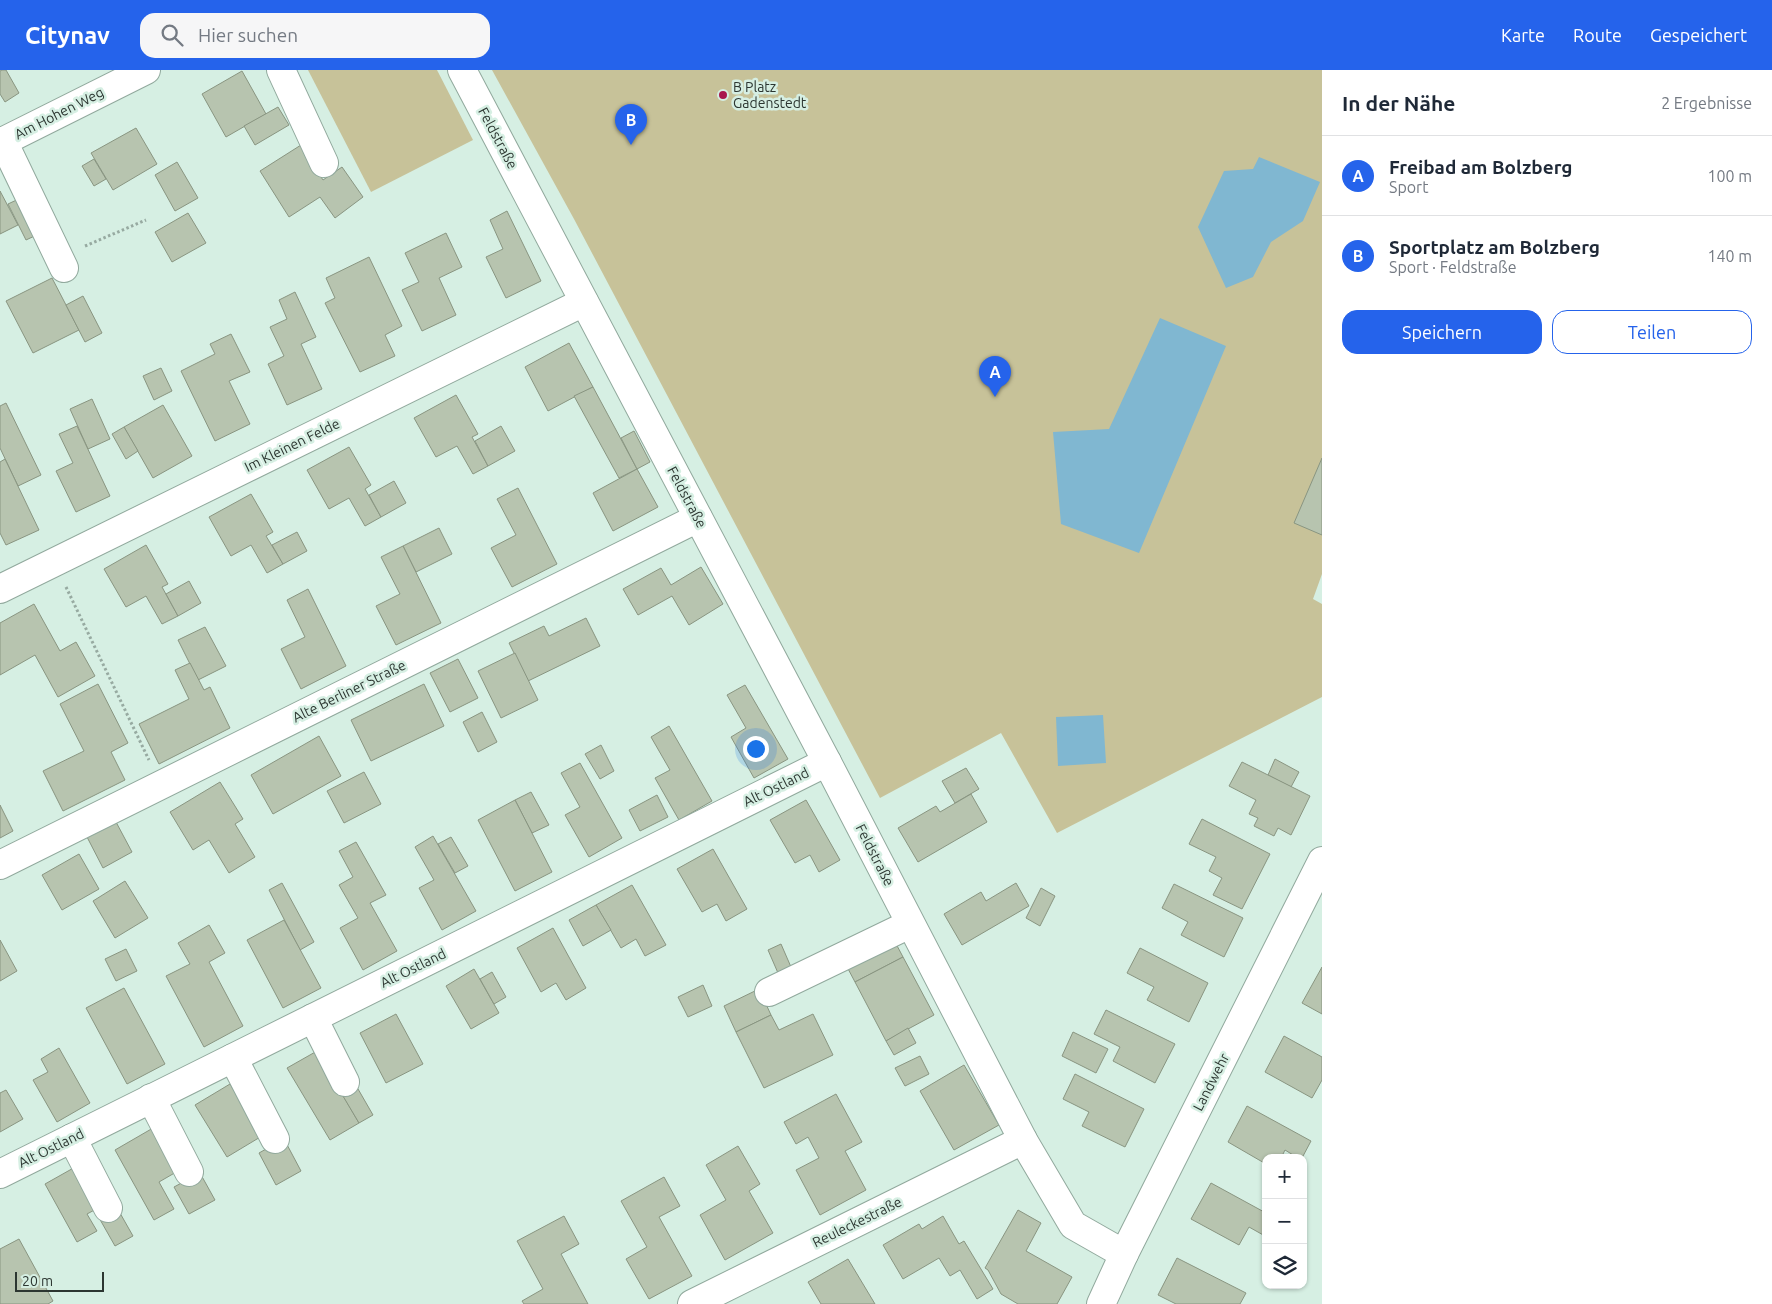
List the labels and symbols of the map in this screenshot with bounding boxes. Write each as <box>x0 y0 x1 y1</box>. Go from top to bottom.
place label: B Platz Gadenstedt <box>733 79 807 111</box>
street label: Am Hohen Weg <box>12 84 106 142</box>
marker: B Platz Gadenstedt <box>717 89 729 101</box>
pin: B <box>615 104 647 145</box>
street label: Feldstraße <box>475 105 521 171</box>
pin: A <box>979 356 1011 397</box>
street label: Im Kleinen Felde <box>242 415 342 475</box>
street label: Feldstraße <box>664 464 710 530</box>
street label: Alte Berliner Straße <box>290 657 408 725</box>
your location <box>743 736 769 762</box>
street label: Alt Ostland <box>741 764 811 810</box>
street label: Feldstraße <box>853 821 897 889</box>
street label: Alt Ostland <box>378 945 448 991</box>
street label: Landwehr <box>1190 1050 1233 1113</box>
street label: Alt Ostland <box>16 1125 86 1171</box>
street label: Reuleckestraße <box>810 1194 904 1250</box>
scale bar <box>15 1269 104 1292</box>

